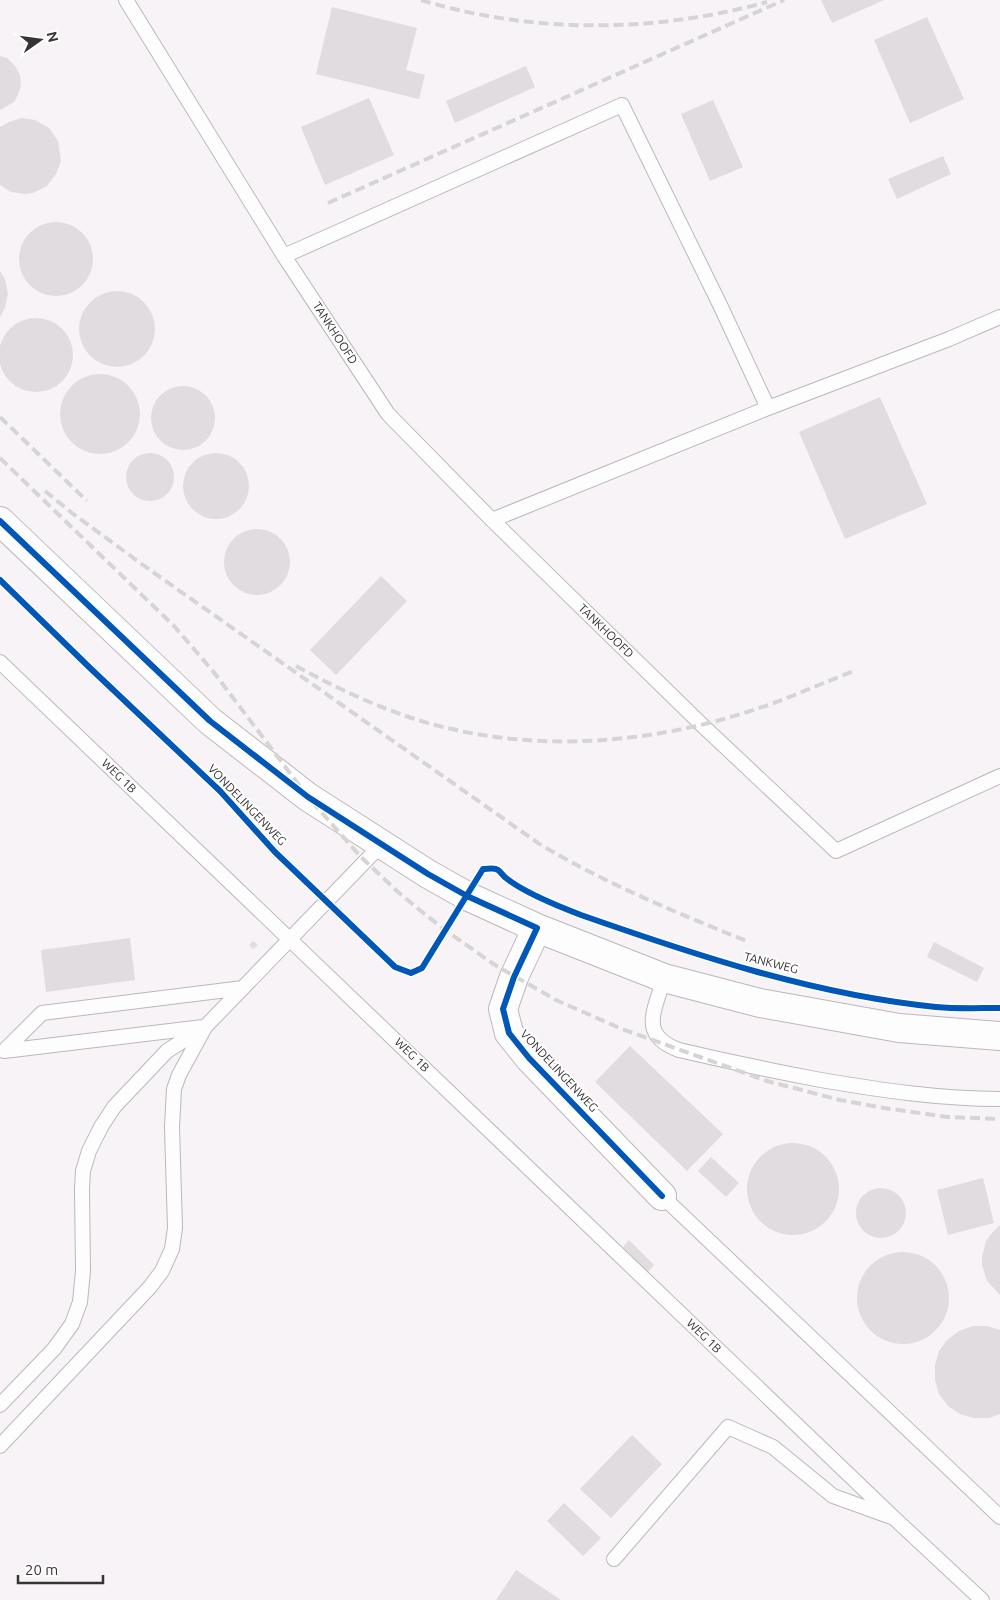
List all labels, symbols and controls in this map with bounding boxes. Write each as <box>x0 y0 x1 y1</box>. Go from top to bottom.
north arrow <box>15 15 65 65</box>
text: N <box>44 30 62 44</box>
street label: TANKHOOFD <box>311 299 360 366</box>
street label: TANKHOOFD <box>576 601 637 660</box>
street label: WEG 1B <box>99 756 139 795</box>
street label: VONDELINGENWEG <box>205 762 289 848</box>
street label: TANKWEG <box>743 950 800 976</box>
street label: VONDELINGENWEG <box>518 1027 601 1114</box>
street label: WEG 1B <box>392 1035 432 1074</box>
street label: WEG 1B <box>684 1316 724 1355</box>
scale bar <box>18 1552 102 1584</box>
text: 20 m <box>25 1561 58 1578</box>

